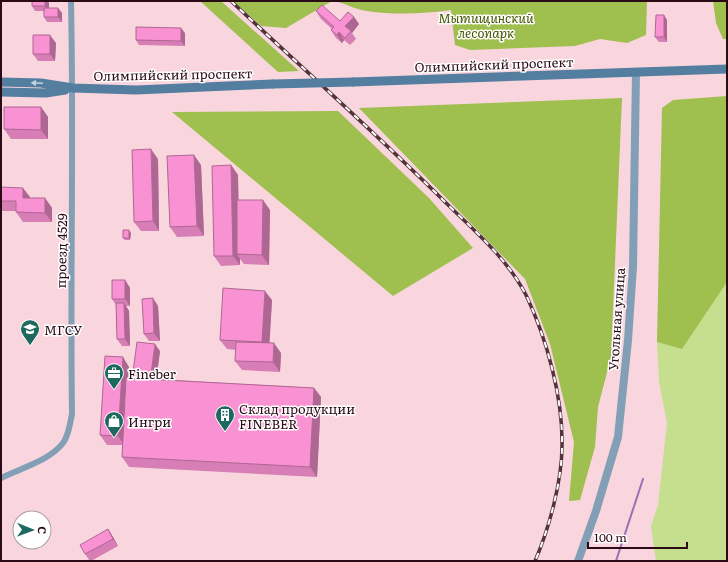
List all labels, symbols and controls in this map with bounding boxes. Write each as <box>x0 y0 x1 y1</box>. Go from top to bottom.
park label: Мытищинский лесопарк <box>438 8 534 42</box>
street label: Олимпийский проспект <box>414 52 574 76</box>
street label: Олимпийский проспект <box>93 63 253 85</box>
one-way arrow <box>30 80 43 86</box>
street label: проезд 4529 <box>51 213 71 289</box>
street label: Угольная улица <box>603 267 629 371</box>
school or university icon: МГСУ <box>19 318 41 346</box>
place label: МГСУ <box>44 320 82 339</box>
office icon: Fineber <box>103 362 125 390</box>
place label: Fineber <box>128 364 177 383</box>
place label: Склад продукции FINEBER <box>239 399 355 433</box>
building icon: Склад продукции FINEBER <box>214 404 236 432</box>
shop icon: Ингри <box>103 410 125 438</box>
place label: Ингри <box>128 412 171 431</box>
north arrow <box>12 510 52 550</box>
scale bar <box>588 524 687 550</box>
text: С <box>35 526 51 534</box>
text: 100 m <box>594 528 627 546</box>

